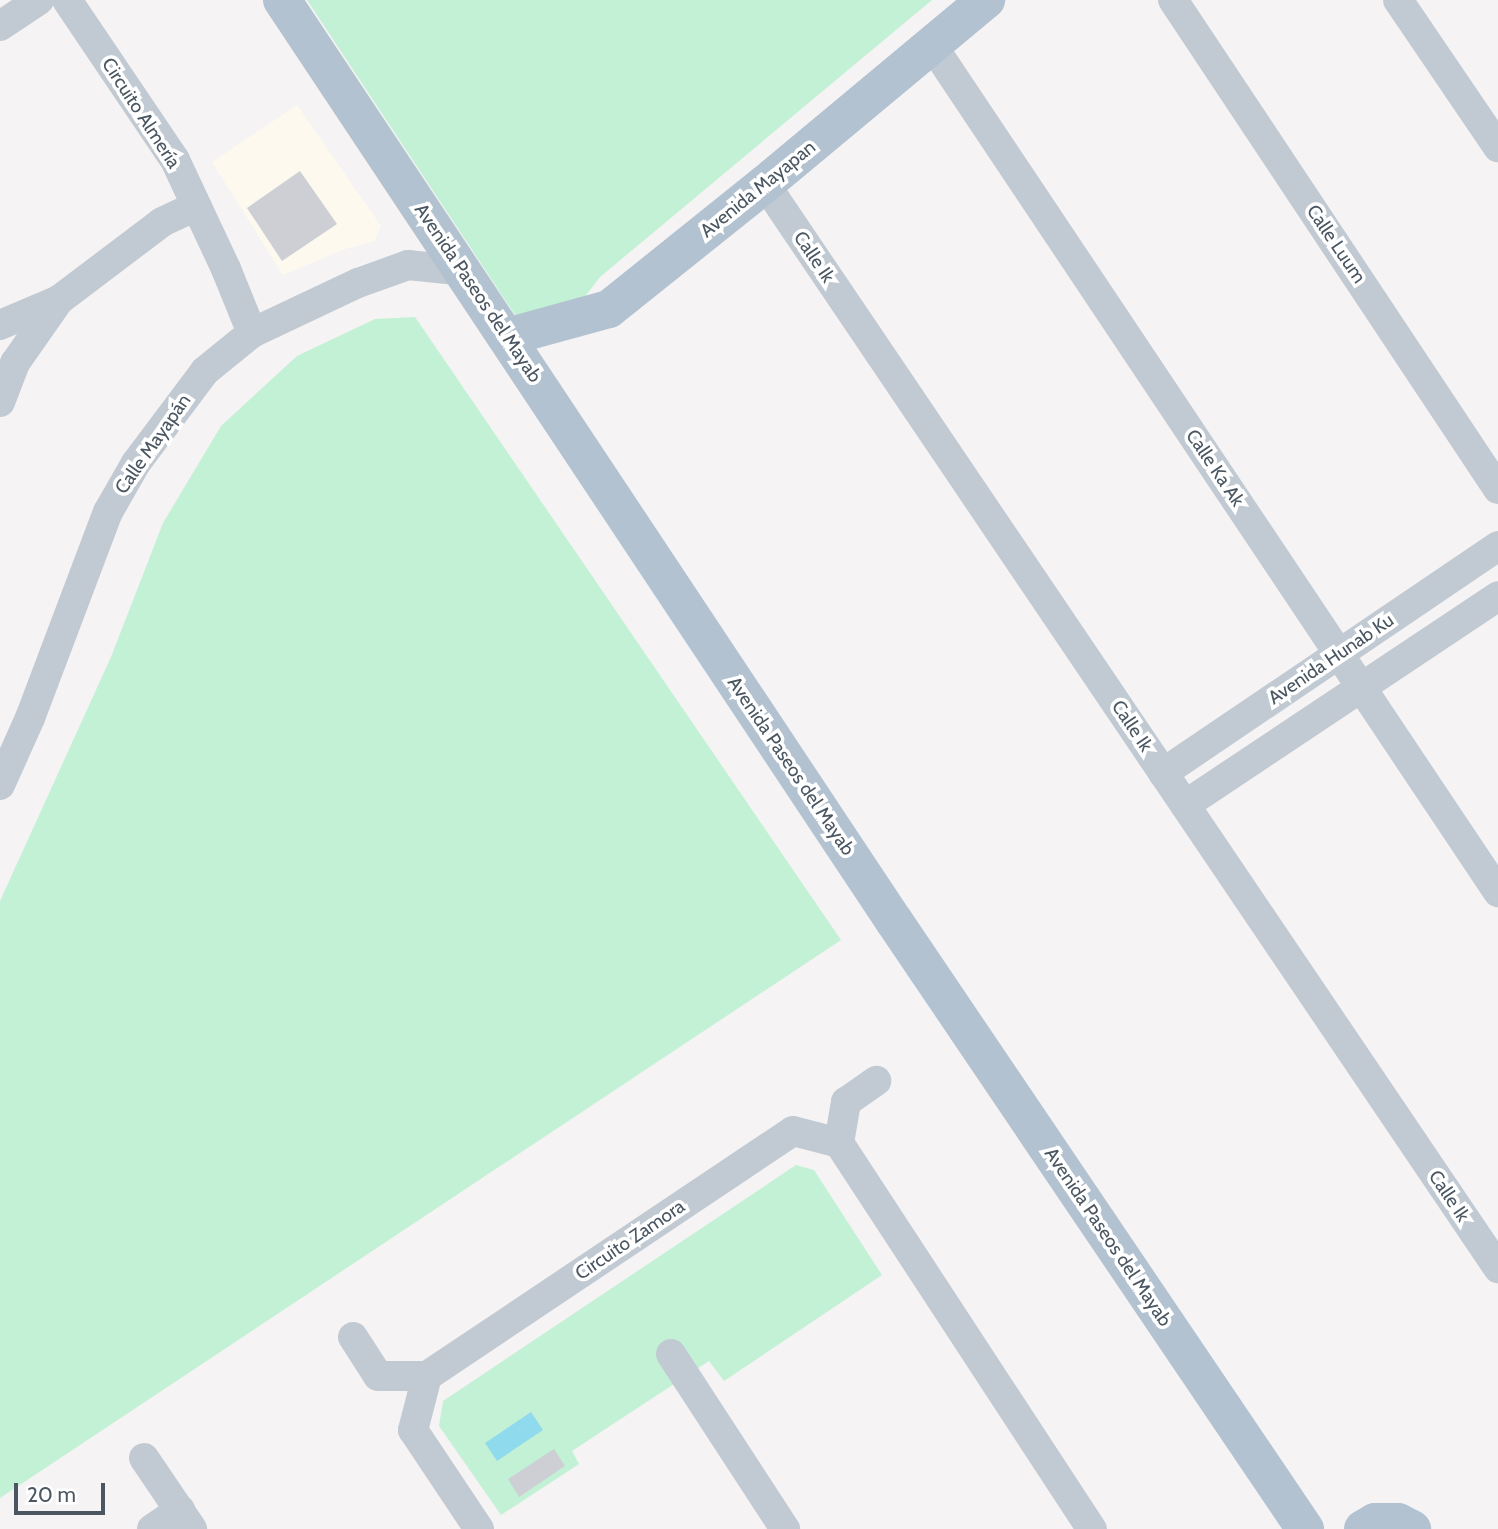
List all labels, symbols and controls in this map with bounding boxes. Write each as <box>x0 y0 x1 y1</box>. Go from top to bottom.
street label: Circuito Almería <box>97 53 185 173</box>
street label: Avenida Mayapan <box>696 136 820 242</box>
street label: Avenida Paseos del Mayab <box>410 199 546 387</box>
street label: Calle Luum <box>1301 200 1371 288</box>
street label: Calle Ik <box>789 227 839 287</box>
street label: Calle Mayapán <box>110 390 196 498</box>
street label: Calle Ka Ak <box>1181 425 1249 511</box>
street label: Avenida Hunab Ku <box>1264 609 1398 709</box>
street label: Avenida Paseos del Mayab <box>723 672 859 860</box>
street label: Calle Ik <box>1107 696 1157 756</box>
street label: Avenida Paseos del Mayab <box>1040 1143 1176 1331</box>
street label: Calle Ik <box>1424 1166 1474 1226</box>
street label: Circuito Zamora <box>571 1195 689 1285</box>
scale bar <box>18 1470 108 1514</box>
text: 20 m <box>27 1482 76 1507</box>

